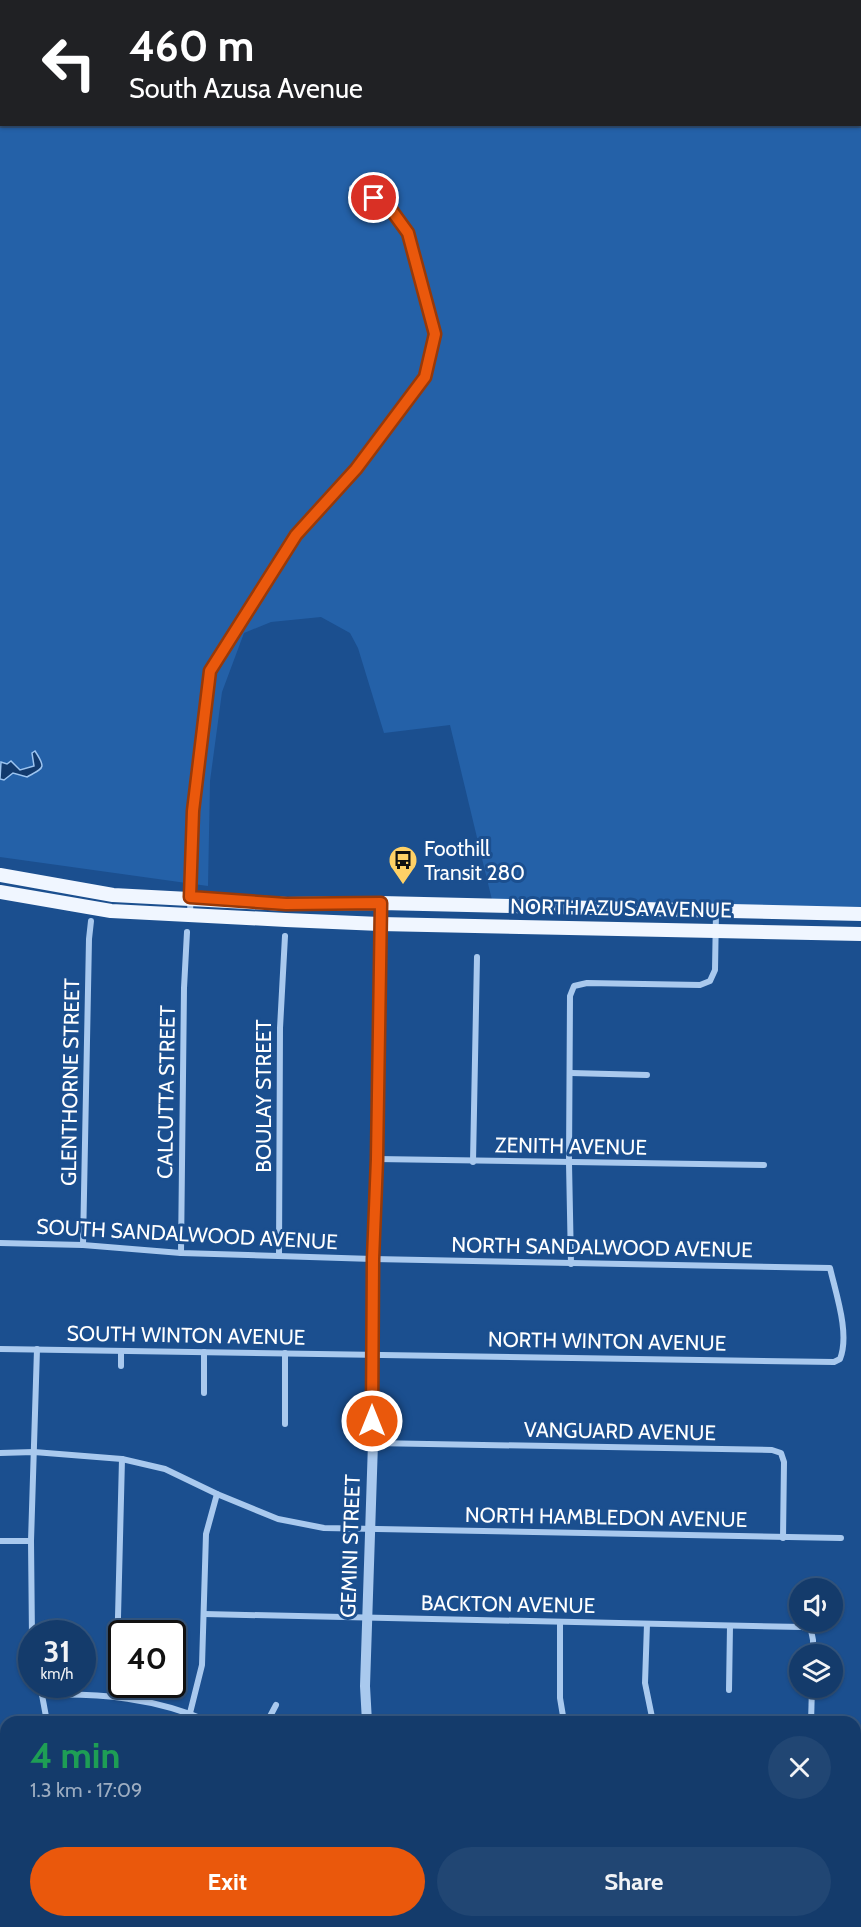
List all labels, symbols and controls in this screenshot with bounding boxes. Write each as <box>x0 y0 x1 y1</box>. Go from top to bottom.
text: 460 m <box>129 20 254 72</box>
icon: left <box>30 24 108 102</box>
text: South Azusa Avenue <box>129 72 363 105</box>
pin <box>348 172 399 223</box>
icon: arrive <box>357 181 390 214</box>
place label: Foothill Transit 280 <box>424 836 525 885</box>
bus stop icon: Foothill Transit 280 <box>387 844 419 886</box>
street label: NORTH AZUSA AVENUE <box>510 894 732 922</box>
street label: GLENTHORNE STREET <box>56 978 84 1186</box>
street label: CALCUTTA STREET <box>152 1005 180 1179</box>
street label: BOULAY STREET <box>251 1019 276 1173</box>
street label: ZENITH AVENUE <box>495 1132 647 1160</box>
street label: SOUTH SANDALWOOD AVENUE <box>36 1214 338 1254</box>
street label: NORTH SANDALWOOD AVENUE <box>451 1232 753 1262</box>
street label: SOUTH WINTON AVENUE <box>66 1320 306 1350</box>
street label: NORTH WINTON AVENUE <box>488 1326 726 1356</box>
position arrow <box>340 1389 404 1453</box>
street label: VANGUARD AVENUE <box>524 1417 716 1445</box>
street label: GEMINI STREET <box>335 1474 365 1618</box>
street label: NORTH HAMBLEDON AVENUE <box>465 1502 747 1532</box>
map controls <box>789 1578 843 1698</box>
button: sound <box>789 1578 843 1632</box>
street label: BACKTON AVENUE <box>421 1590 595 1618</box>
speed limit sign: 40 <box>108 1620 186 1698</box>
text: 31 <box>43 1633 71 1670</box>
button: layers <box>789 1644 843 1698</box>
text: km/h <box>41 1665 73 1683</box>
text: 4 min <box>30 1733 120 1777</box>
button: close <box>768 1736 831 1799</box>
text: 1.3 km · 17:09 <box>30 1778 142 1802</box>
button: Exit <box>30 1847 425 1916</box>
button: Share <box>437 1847 831 1916</box>

